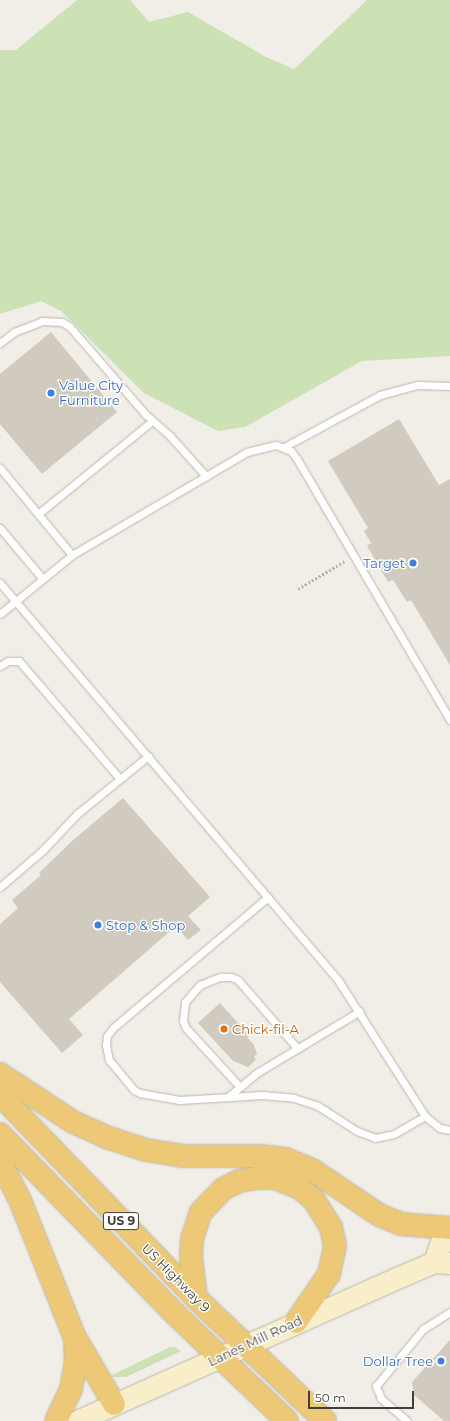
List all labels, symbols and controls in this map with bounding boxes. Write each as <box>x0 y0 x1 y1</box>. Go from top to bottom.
place label: Value City Furniture <box>59 378 123 409</box>
marker: Value City Furniture <box>46 388 56 398</box>
place label: Target <box>363 555 405 571</box>
marker: Target <box>408 558 418 568</box>
place label: Stop & Shop <box>106 917 185 933</box>
marker: Stop & Shop <box>93 920 103 930</box>
place label: Chick-fil-A <box>232 1021 299 1037</box>
marker: Chick-fil-A <box>219 1024 229 1034</box>
road number: US 9 <box>102 1211 140 1231</box>
street label: US Highway 9 <box>139 1241 213 1315</box>
street label: Lanes Mill Road <box>205 1312 305 1370</box>
place label: Dollar Tree <box>363 1353 433 1369</box>
marker: Dollar Tree <box>436 1356 446 1366</box>
scale bar <box>310 1383 416 1409</box>
text: 50 m <box>315 1390 346 1405</box>

